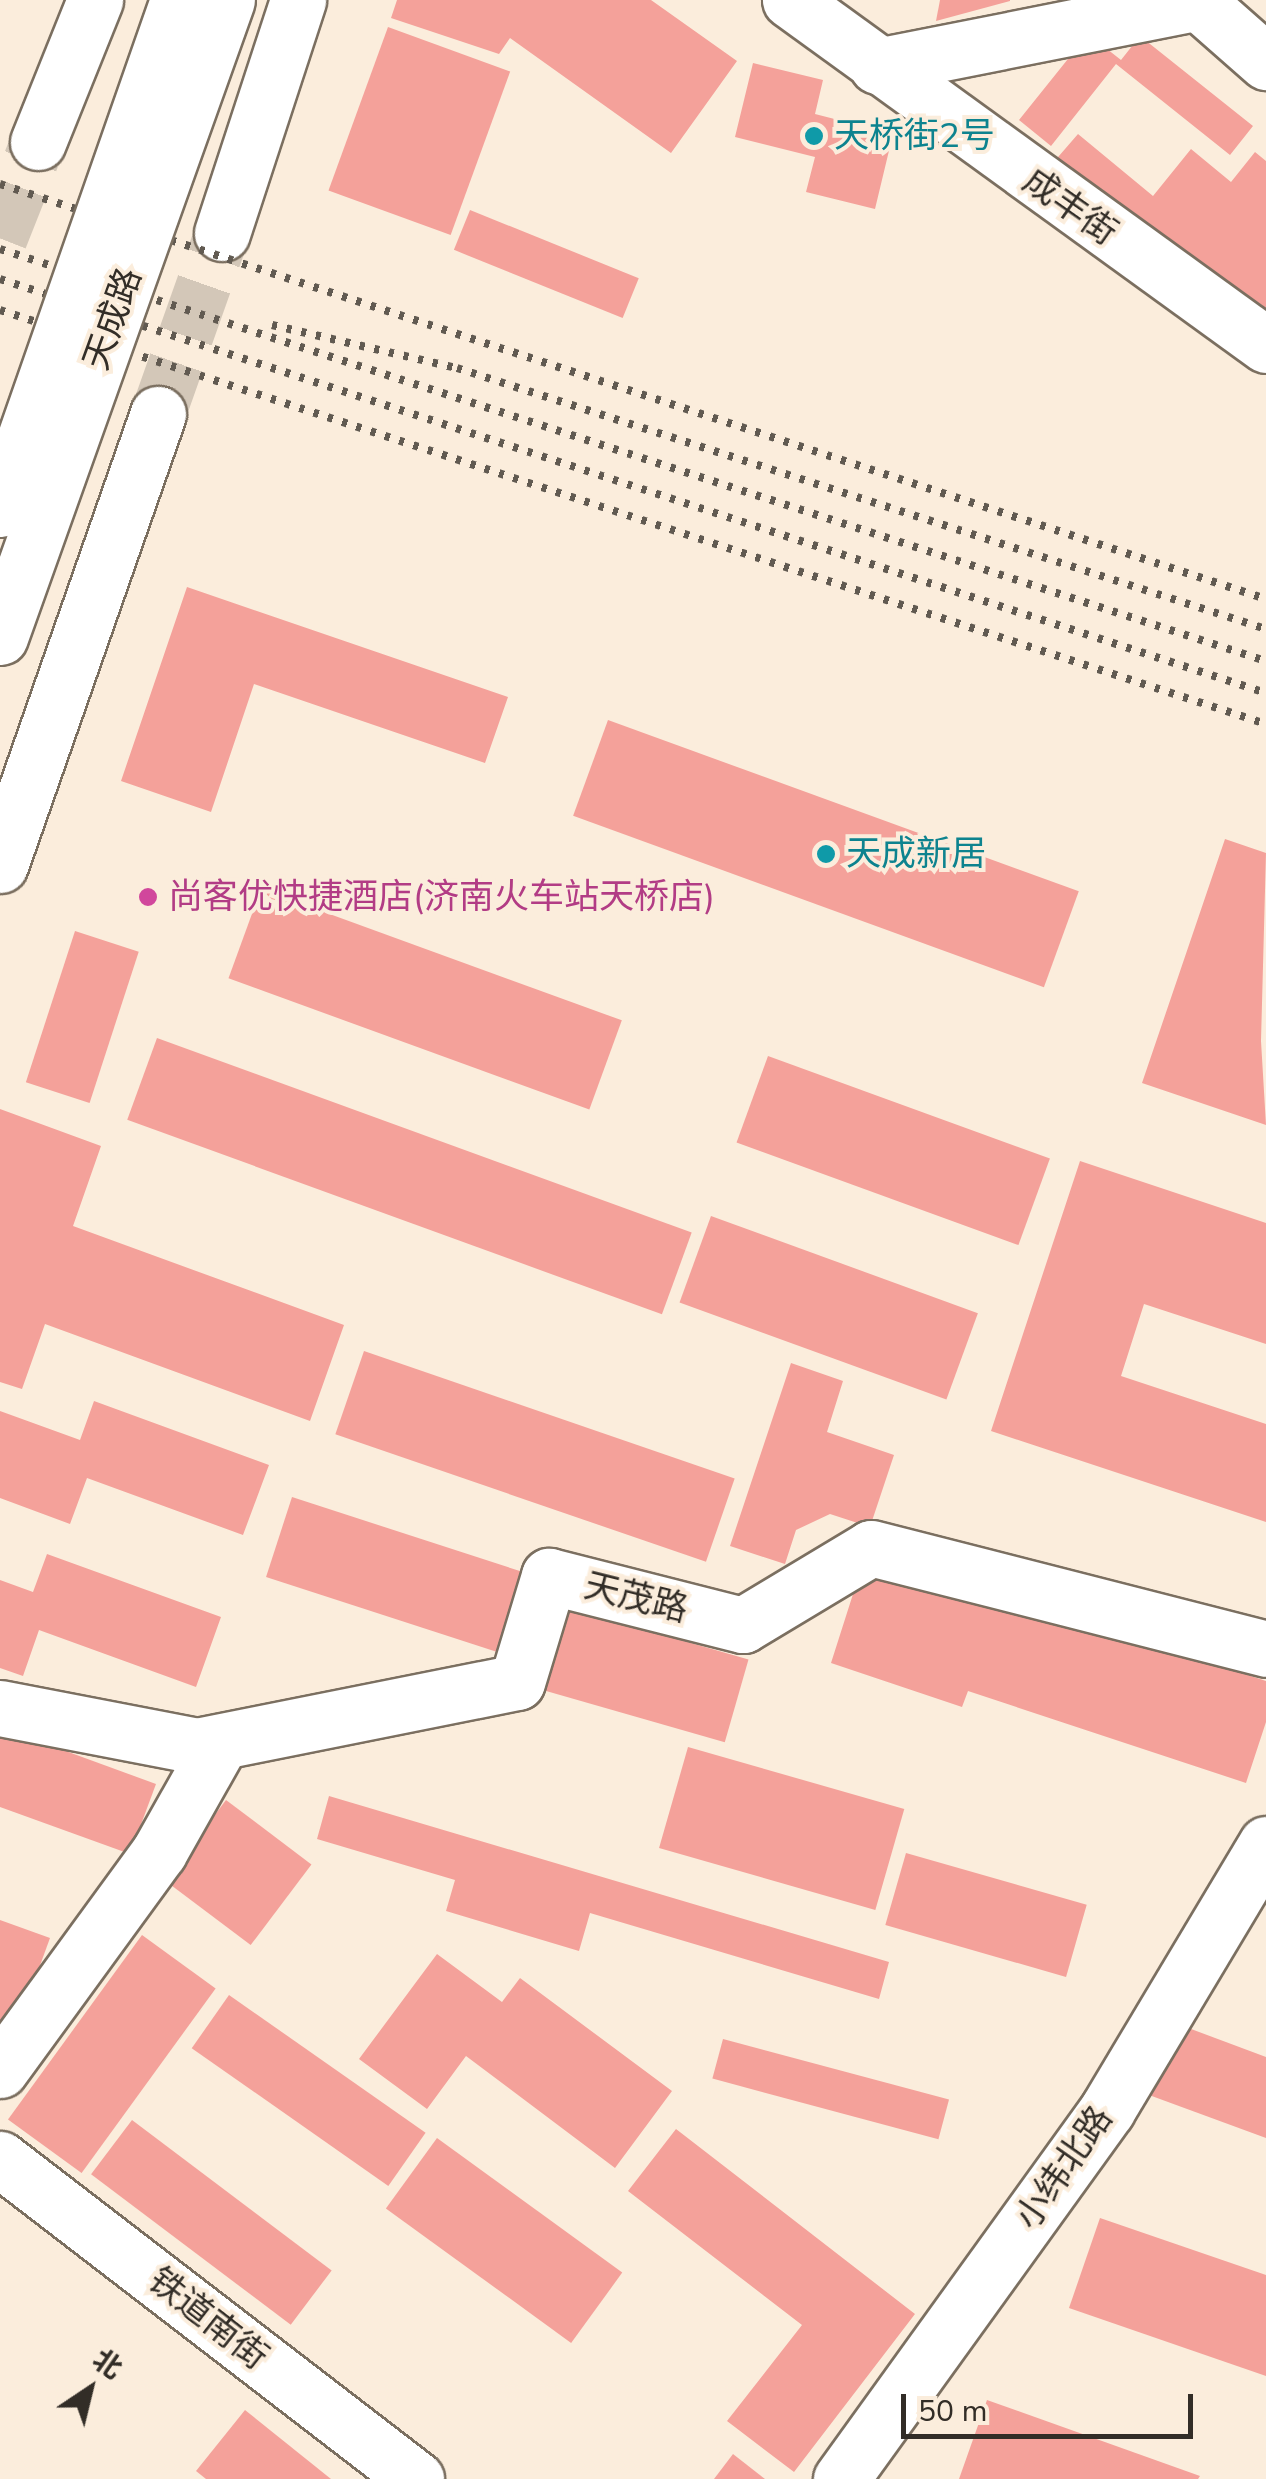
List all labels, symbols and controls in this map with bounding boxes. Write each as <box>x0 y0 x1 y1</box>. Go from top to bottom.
place label: 天桥街2号 <box>834 115 995 157</box>
marker: 天桥街2号 <box>803 125 825 147</box>
street label: 成丰街 <box>1015 160 1125 254</box>
street label: 天成路 <box>75 262 151 376</box>
place label: 天成新居 <box>846 833 986 875</box>
marker: 天成新居 <box>815 843 837 865</box>
place label: 尚客优快捷酒店(济南火车站天桥店) <box>168 876 715 918</box>
marker: 尚客优快捷酒店(济南火车站天桥店) <box>137 886 159 908</box>
street label: 天茂路 <box>580 1565 692 1631</box>
street label: 小纬北路 <box>1007 2099 1121 2237</box>
street label: 铁道南街 <box>140 2259 276 2379</box>
north arrow <box>40 2339 140 2439</box>
text: 北 <box>85 2341 130 2388</box>
scale bar <box>906 2374 1198 2436</box>
text: 50 m <box>918 2391 987 2432</box>

